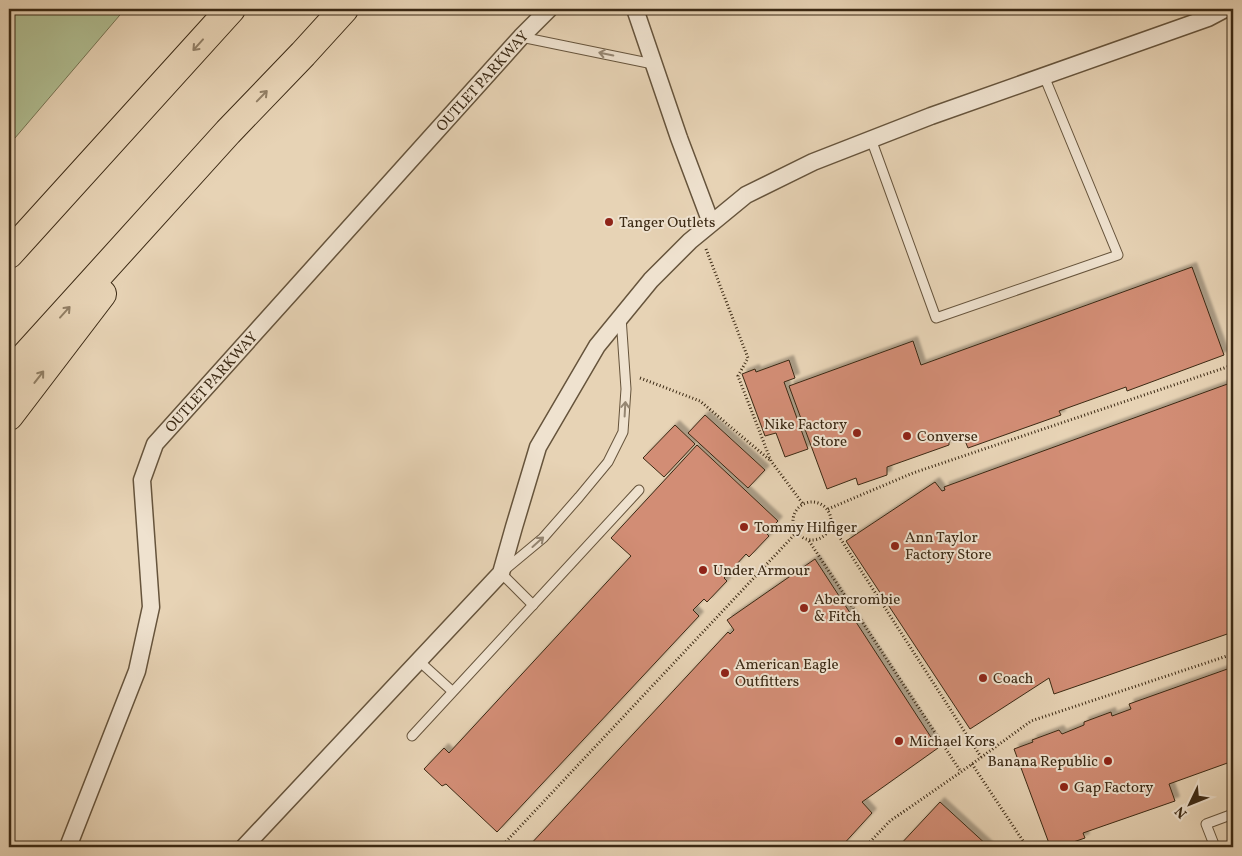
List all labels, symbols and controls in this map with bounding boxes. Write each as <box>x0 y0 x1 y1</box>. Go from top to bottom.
street label: OUTLET PARKWAY <box>432 27 535 137</box>
one-way arrow <box>192 38 204 51</box>
one-way arrow <box>598 49 614 59</box>
one-way arrow <box>256 90 268 103</box>
place label: Tanger Outlets <box>619 213 715 234</box>
marker: Tanger Outlets <box>603 216 615 228</box>
one-way arrow <box>59 305 71 318</box>
street label: OUTLET PARKWAY <box>161 328 264 438</box>
one-way arrow <box>33 371 44 384</box>
one-way arrow <box>620 401 629 417</box>
place label: Nike Factory Store <box>764 415 847 453</box>
marker: Nike Factory Store <box>851 427 863 439</box>
place label: Converse <box>917 427 978 448</box>
marker: Converse <box>901 430 913 442</box>
place label: Tommy Hilfiger <box>754 518 857 539</box>
marker: Tommy Hilfiger <box>738 521 750 533</box>
place label: Ann Taylor Factory Store <box>905 528 992 566</box>
one-way arrow <box>532 536 545 547</box>
marker: Ann Taylor Factory Store <box>889 540 901 552</box>
place label: Under Armour <box>713 561 810 582</box>
marker: Under Armour <box>697 564 709 576</box>
place label: Abercrombie & Fitch <box>814 590 900 628</box>
marker: Abercrombie & Fitch <box>798 602 810 614</box>
place label: American Eagle Outfitters <box>735 655 839 693</box>
marker: American Eagle Outfitters <box>719 667 731 679</box>
place label: Coach <box>993 669 1034 690</box>
marker: Coach <box>977 672 989 684</box>
place label: Michael Kors <box>909 732 995 753</box>
marker: Michael Kors <box>893 735 905 747</box>
place label: Banana Republic <box>987 752 1098 773</box>
marker: Banana Republic <box>1102 755 1114 767</box>
place label: Gap Factory <box>1074 778 1153 799</box>
north arrow <box>1164 778 1214 828</box>
marker: Gap Factory <box>1058 781 1070 793</box>
text: N <box>1171 802 1192 822</box>

